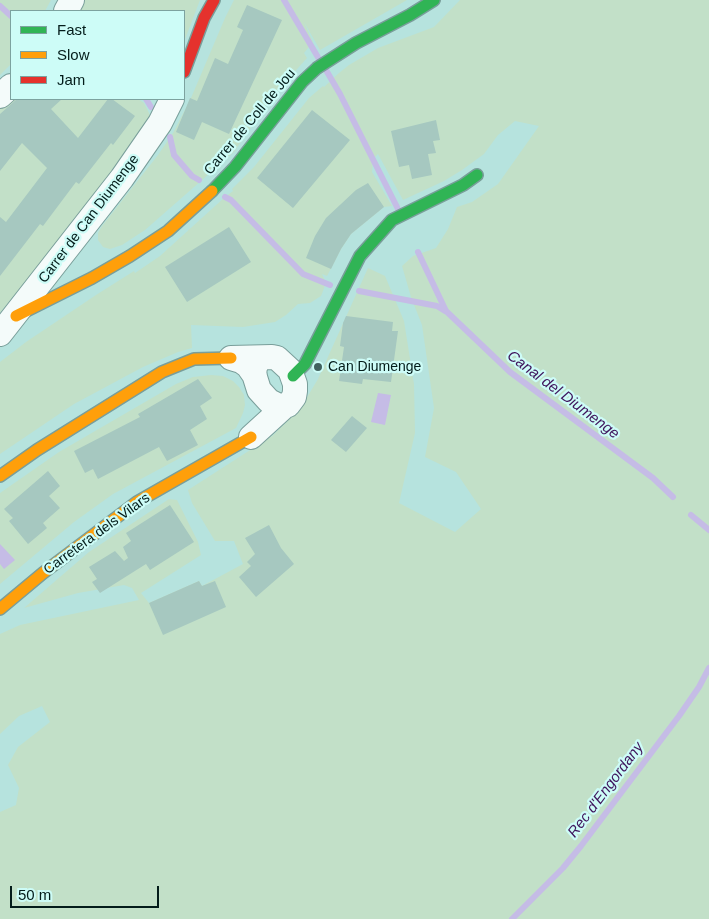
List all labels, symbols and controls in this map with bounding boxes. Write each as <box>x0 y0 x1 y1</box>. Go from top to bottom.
legend <box>10 10 185 100</box>
text: Fast <box>57 21 86 38</box>
text: Slow <box>57 46 90 63</box>
street label: Carrer de Coll de Jou <box>201 66 299 178</box>
text: Jam <box>57 71 85 88</box>
street label: Carrer de Can Diumenge <box>35 151 143 287</box>
water label: Canal del Diumenge <box>503 347 623 443</box>
place label: Can Diumenge <box>328 359 421 375</box>
marker: Can Diumenge <box>312 361 324 373</box>
street label: Carretera dels Vilars <box>41 490 153 578</box>
water label: Rec d'Engordany <box>564 739 648 841</box>
scale bar <box>12 876 161 908</box>
text: 50 m <box>18 886 51 903</box>

